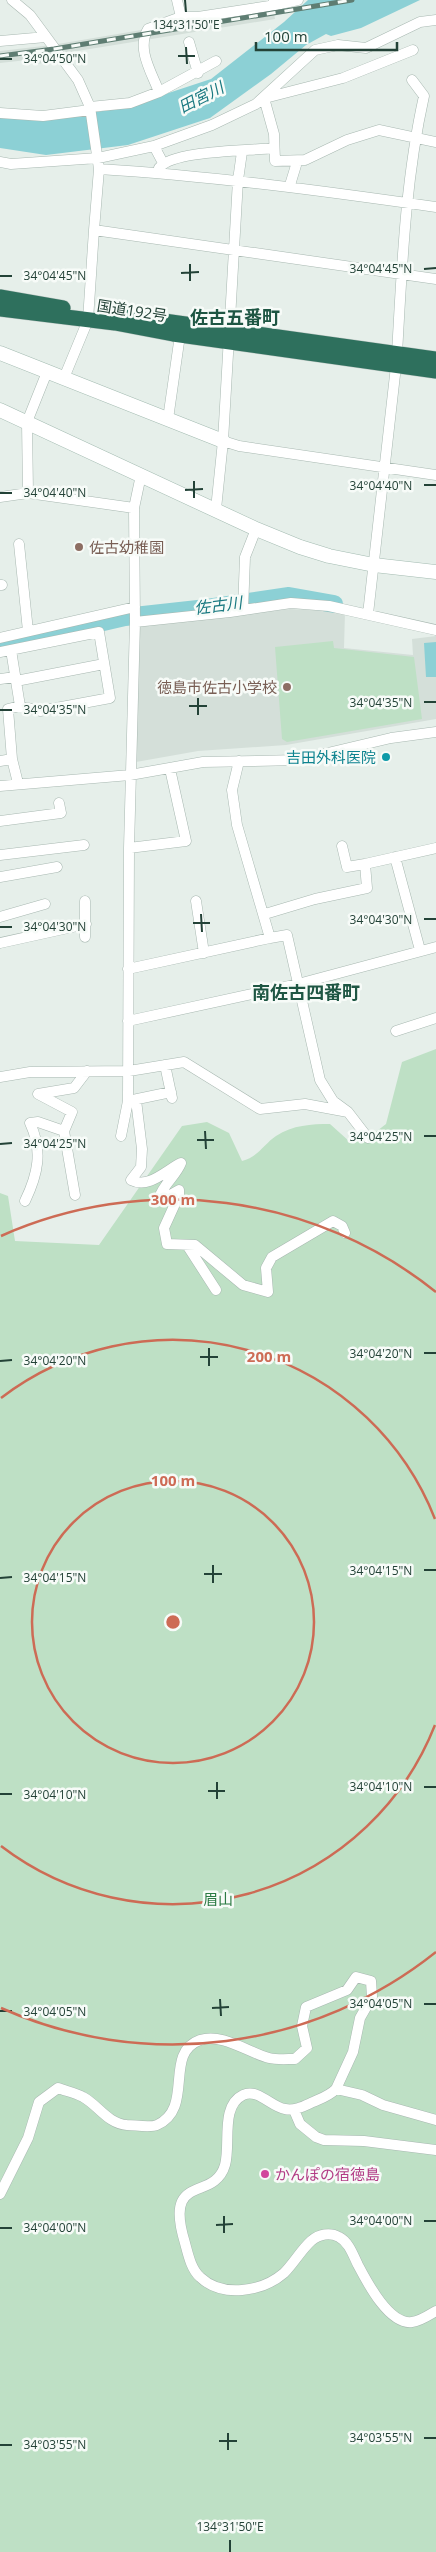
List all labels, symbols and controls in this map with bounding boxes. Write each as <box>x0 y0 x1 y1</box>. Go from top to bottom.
text: 134°31'50"E <box>152 16 220 33</box>
scale bar <box>256 20 397 52</box>
text: 100 m <box>264 26 308 46</box>
text: 34°04'50"N <box>24 50 86 67</box>
water label: 田宮川 <box>175 75 229 118</box>
text: 34°04'45"N <box>350 260 412 277</box>
text: 34°04'45"N <box>24 267 86 284</box>
street label: 国道192号 <box>96 295 168 325</box>
district label: 佐古五番町 <box>190 305 280 329</box>
text: 34°04'40"N <box>350 477 412 494</box>
text: 34°04'40"N <box>24 484 86 501</box>
place label: 佐古幼稚園 <box>89 537 164 557</box>
marker: 佐古幼稚園 <box>73 541 85 553</box>
water label: 佐古川 <box>193 591 245 619</box>
place label: 徳島市佐古小学校 <box>157 677 277 697</box>
marker: 徳島市佐古小学校 <box>281 681 293 693</box>
text: 34°04'35"N <box>350 694 412 711</box>
text: 34°04'35"N <box>24 701 86 718</box>
place label: 吉田外科医院 <box>286 747 376 767</box>
marker: 吉田外科医院 <box>380 751 392 763</box>
text: 34°04'30"N <box>350 911 412 928</box>
text: 34°04'30"N <box>24 918 86 935</box>
district label: 南佐古四番町 <box>252 980 360 1004</box>
text: 34°04'25"N <box>350 1128 412 1145</box>
text: 34°04'25"N <box>24 1135 86 1152</box>
text: 300 m <box>151 1189 195 1209</box>
text: 34°04'20"N <box>350 1345 412 1362</box>
text: 200 m <box>247 1346 291 1366</box>
text: 34°04'20"N <box>24 1352 86 1369</box>
text: 100 m <box>151 1470 195 1490</box>
text: 34°04'15"N <box>350 1562 412 1579</box>
text: 34°04'15"N <box>24 1569 86 1586</box>
centre of rings <box>164 1613 182 1631</box>
text: 34°04'10"N <box>350 1778 412 1795</box>
text: 34°04'10"N <box>24 1786 86 1803</box>
park label: 眉山 <box>203 1889 233 1909</box>
text: 34°04'05"N <box>350 1995 412 2012</box>
text: 34°04'05"N <box>24 2003 86 2020</box>
place label: かんぽの宿徳島 <box>275 2164 380 2184</box>
marker: かんぽの宿徳島 <box>259 2168 271 2180</box>
text: 34°04'00"N <box>350 2212 412 2229</box>
text: 34°04'00"N <box>24 2219 86 2236</box>
text: 34°03'55"N <box>350 2429 412 2446</box>
text: 34°03'55"N <box>24 2436 86 2453</box>
text: 134°31'50"E <box>196 2518 264 2535</box>

